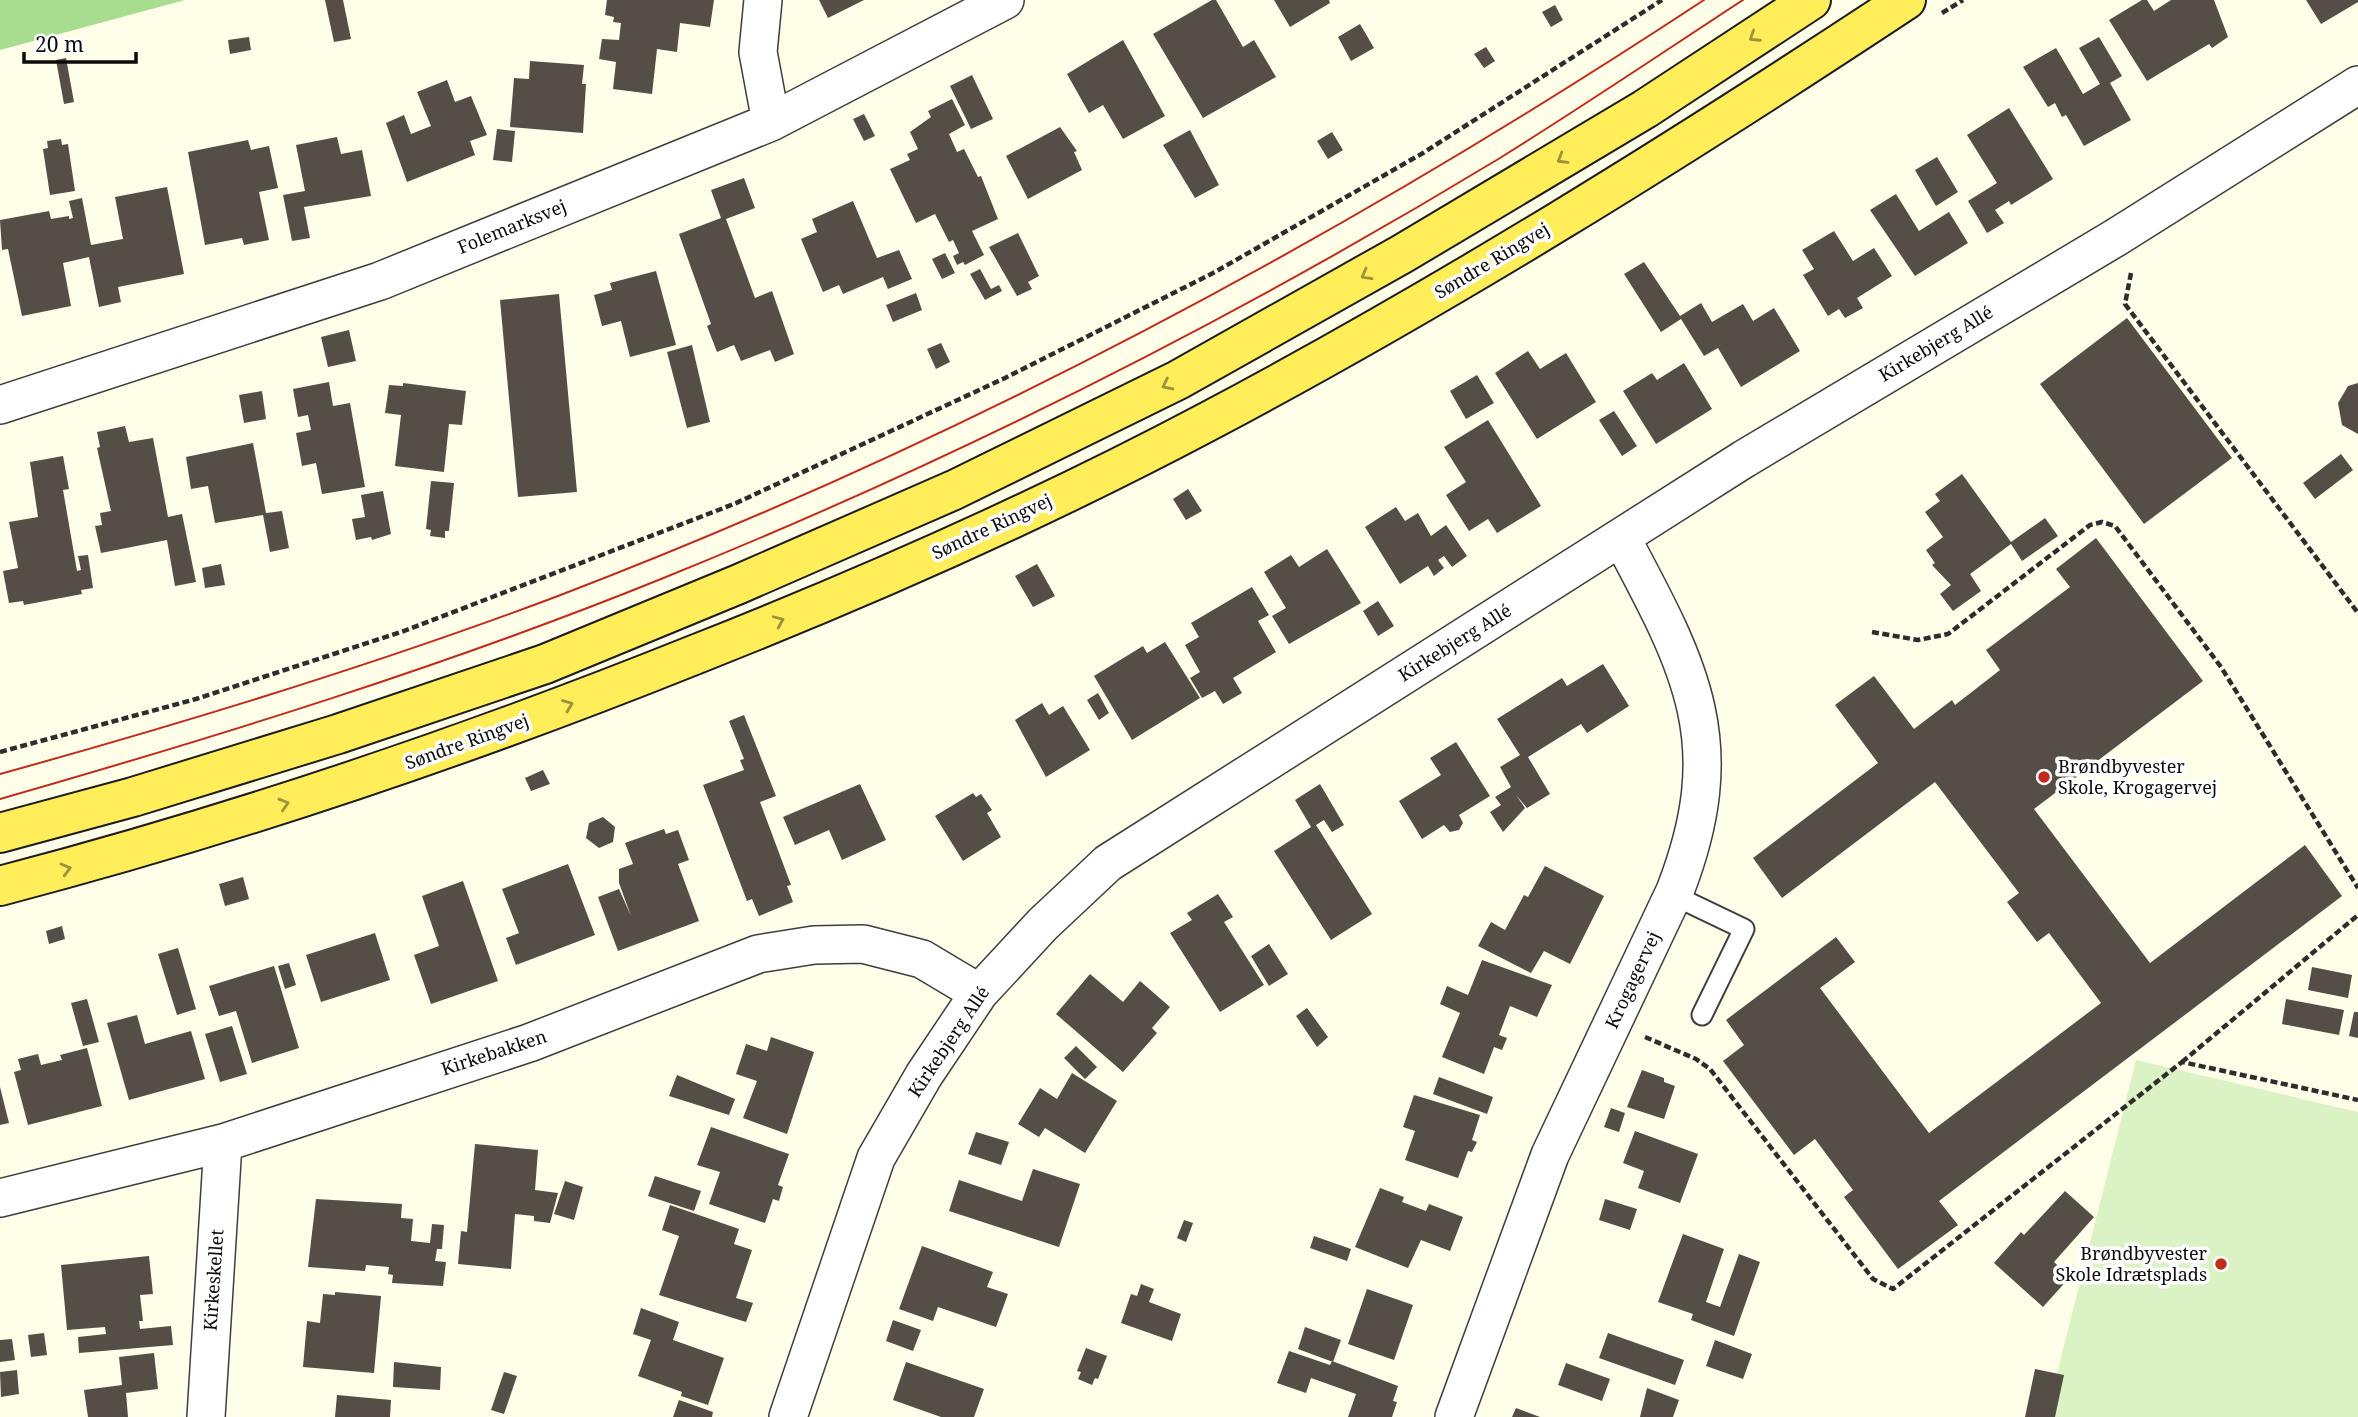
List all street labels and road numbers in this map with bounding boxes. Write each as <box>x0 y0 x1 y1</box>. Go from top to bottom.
street label: Folemarksvej <box>454 193 570 259</box>
street label: Søndre Ringvej <box>1430 216 1553 304</box>
street label: Kirkebjerg Allé <box>1874 300 1997 387</box>
street label: Søndre Ringvej <box>928 488 1056 564</box>
street label: Kirkebjerg Allé <box>1393 598 1516 687</box>
street label: Søndre Ringvej <box>401 708 532 775</box>
street label: Krogagervej <box>1599 927 1665 1032</box>
street label: Kirkebjerg Allé <box>902 981 994 1102</box>
street label: Kirkebakken <box>438 1024 550 1080</box>
street label: Kirkeskellet <box>197 1228 229 1331</box>

